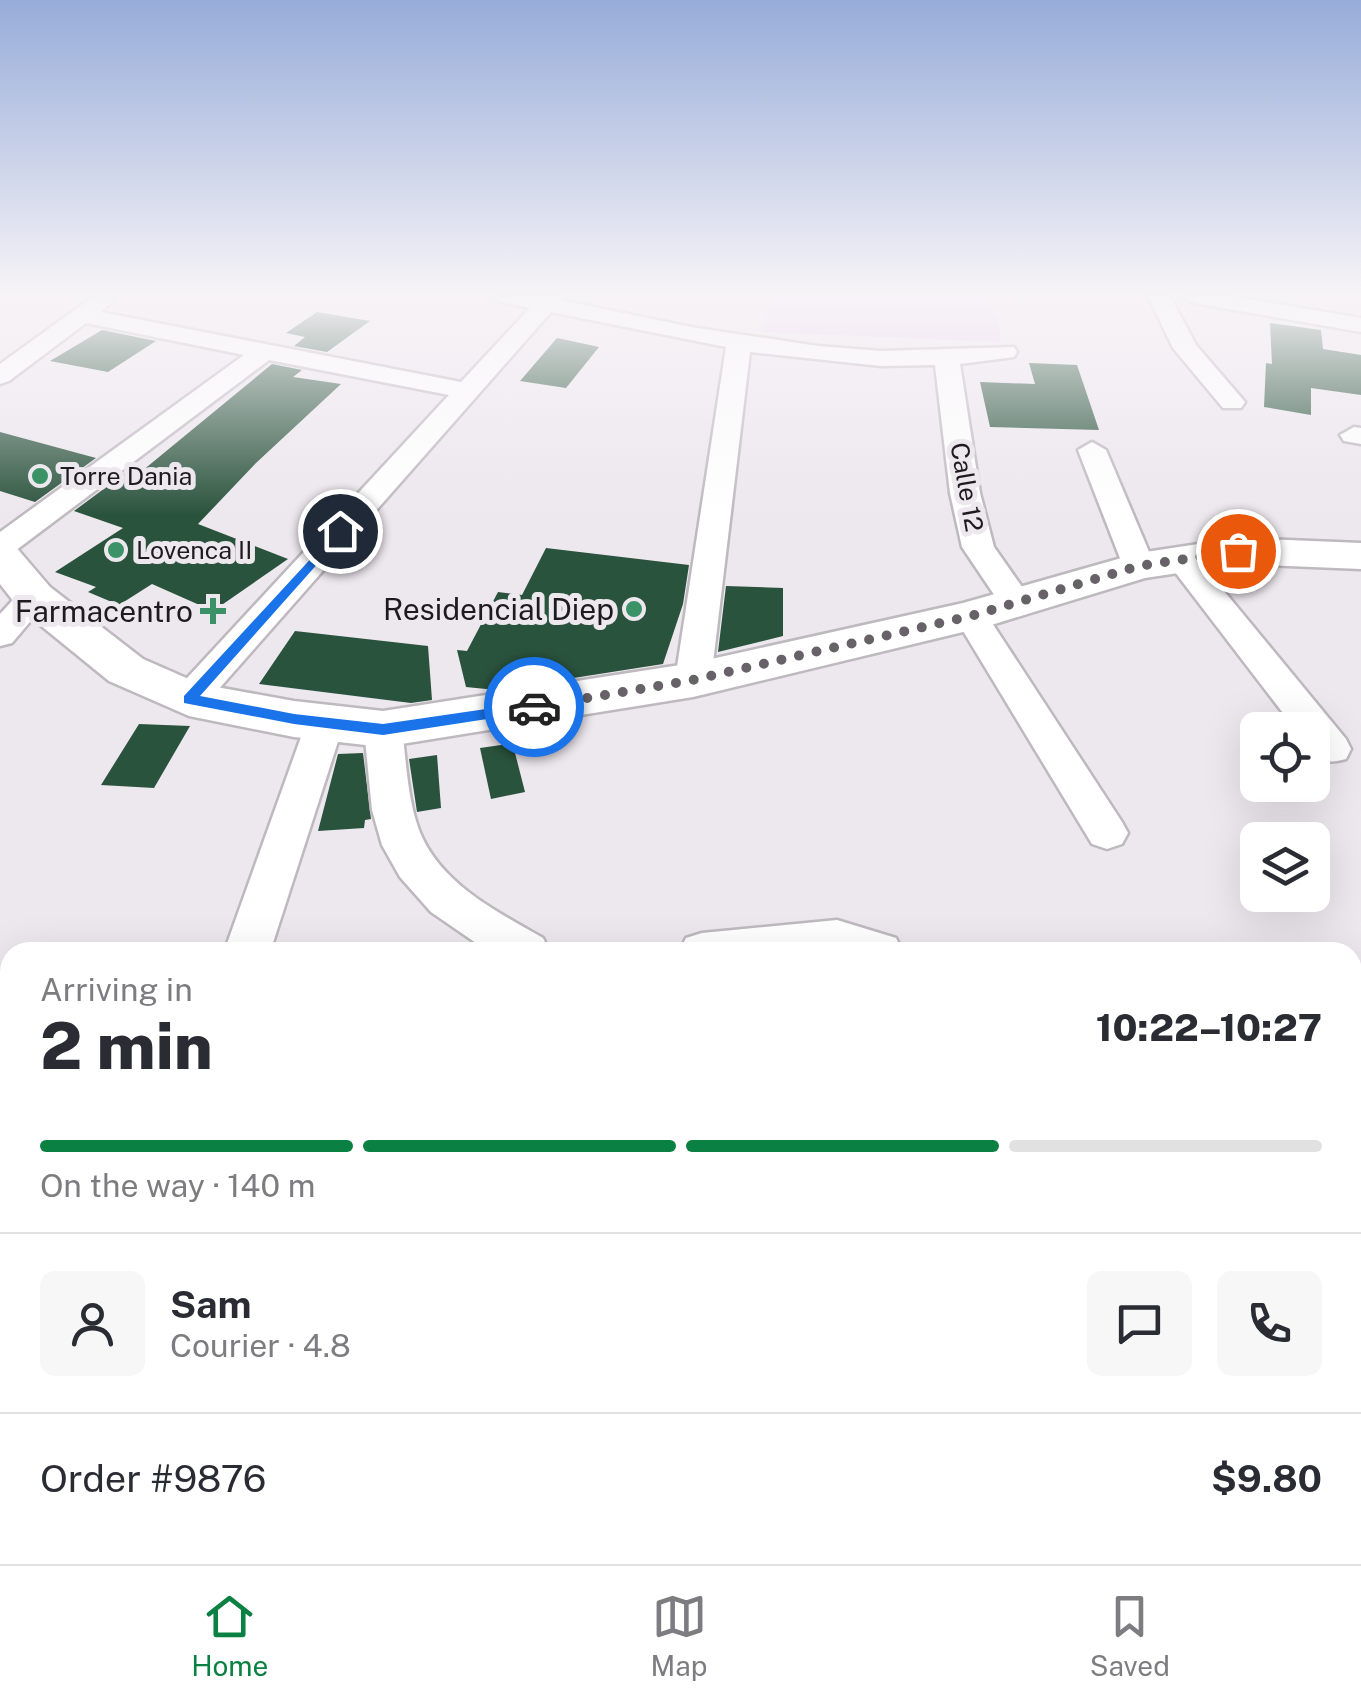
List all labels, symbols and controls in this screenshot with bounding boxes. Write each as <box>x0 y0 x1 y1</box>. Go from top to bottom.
street label: Calle 12 <box>944 440 990 534</box>
place label: Torre Dania <box>60 461 192 491</box>
marker: Torre Dania <box>29 465 51 487</box>
pin <box>298 489 383 574</box>
icon: home <box>313 504 368 559</box>
pin <box>1196 509 1281 594</box>
icon: bag <box>1211 524 1266 579</box>
place label: Lovenca II <box>136 535 252 565</box>
marker: Lovenca II <box>105 539 127 561</box>
place label: Residencial Diep <box>383 591 614 627</box>
place label: Farmacentro <box>15 593 193 629</box>
marker: Residencial Diep <box>623 598 645 620</box>
marker: Farmacentro <box>202 600 224 622</box>
courier <box>484 657 584 757</box>
icon: car <box>507 680 562 735</box>
map controls <box>1240 712 1330 912</box>
button: locate <box>1240 712 1330 802</box>
button: layers <box>1240 822 1330 912</box>
text: Arriving in <box>40 971 193 1008</box>
text: 10:22–10:27 <box>1096 1005 1322 1050</box>
text: 2 min <box>40 1007 213 1084</box>
text: On the way · 140 m <box>40 1167 316 1204</box>
button: person <box>40 1271 145 1376</box>
button: chat <box>1087 1271 1192 1376</box>
button: phone <box>1217 1271 1322 1376</box>
text: Sam <box>170 1282 252 1327</box>
text: Courier · 4.8 <box>170 1327 351 1364</box>
text: Order #9876 <box>40 1456 267 1501</box>
text: $9.80 <box>1211 1456 1322 1501</box>
tab: Home <box>191 1589 268 1682</box>
tab: Map <box>651 1589 707 1682</box>
tab: Saved <box>1090 1589 1170 1682</box>

